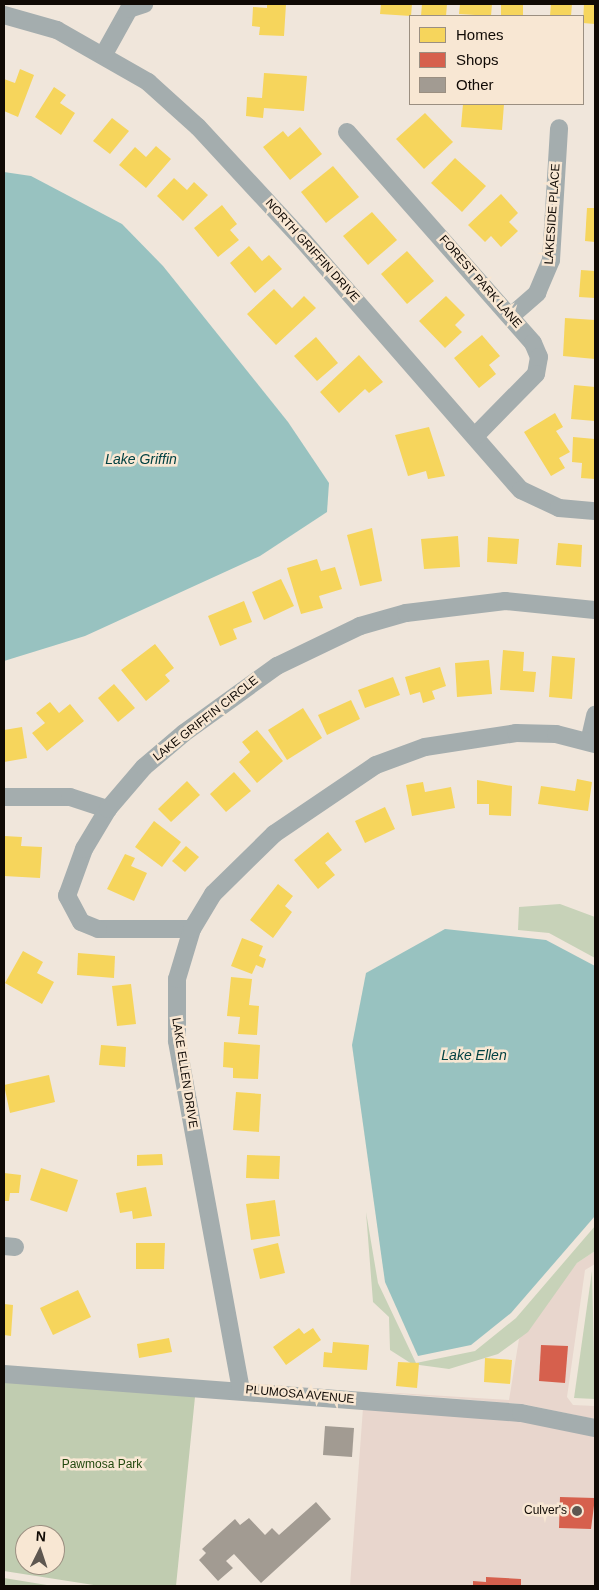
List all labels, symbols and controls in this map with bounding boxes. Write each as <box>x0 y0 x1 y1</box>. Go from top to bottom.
legend <box>409 15 584 105</box>
text: Homes <box>456 26 504 43</box>
text: Shops <box>456 51 499 68</box>
text: Other <box>456 76 494 93</box>
street label: LAKESIDE PLACE <box>542 163 564 265</box>
street label: NORTH GRIFFIN DRIVE <box>262 196 362 306</box>
street label: FOREST PARK LANE <box>436 233 524 331</box>
water label: Lake Griffin <box>105 451 177 467</box>
street label: LAKE GRIFFIN CIRCLE <box>151 674 261 764</box>
street label: LAKE ELLEN DRIVE <box>168 1017 200 1129</box>
water label: Lake Ellen <box>441 1047 507 1063</box>
street label: PLUMOSA AVENUE <box>244 1383 356 1407</box>
park label: Pawmosa Park <box>62 1458 142 1472</box>
place label: Culver's <box>524 1504 567 1518</box>
marker: Culver's <box>571 1505 583 1517</box>
north arrow <box>15 1525 65 1575</box>
text: N <box>35 1528 47 1544</box>

